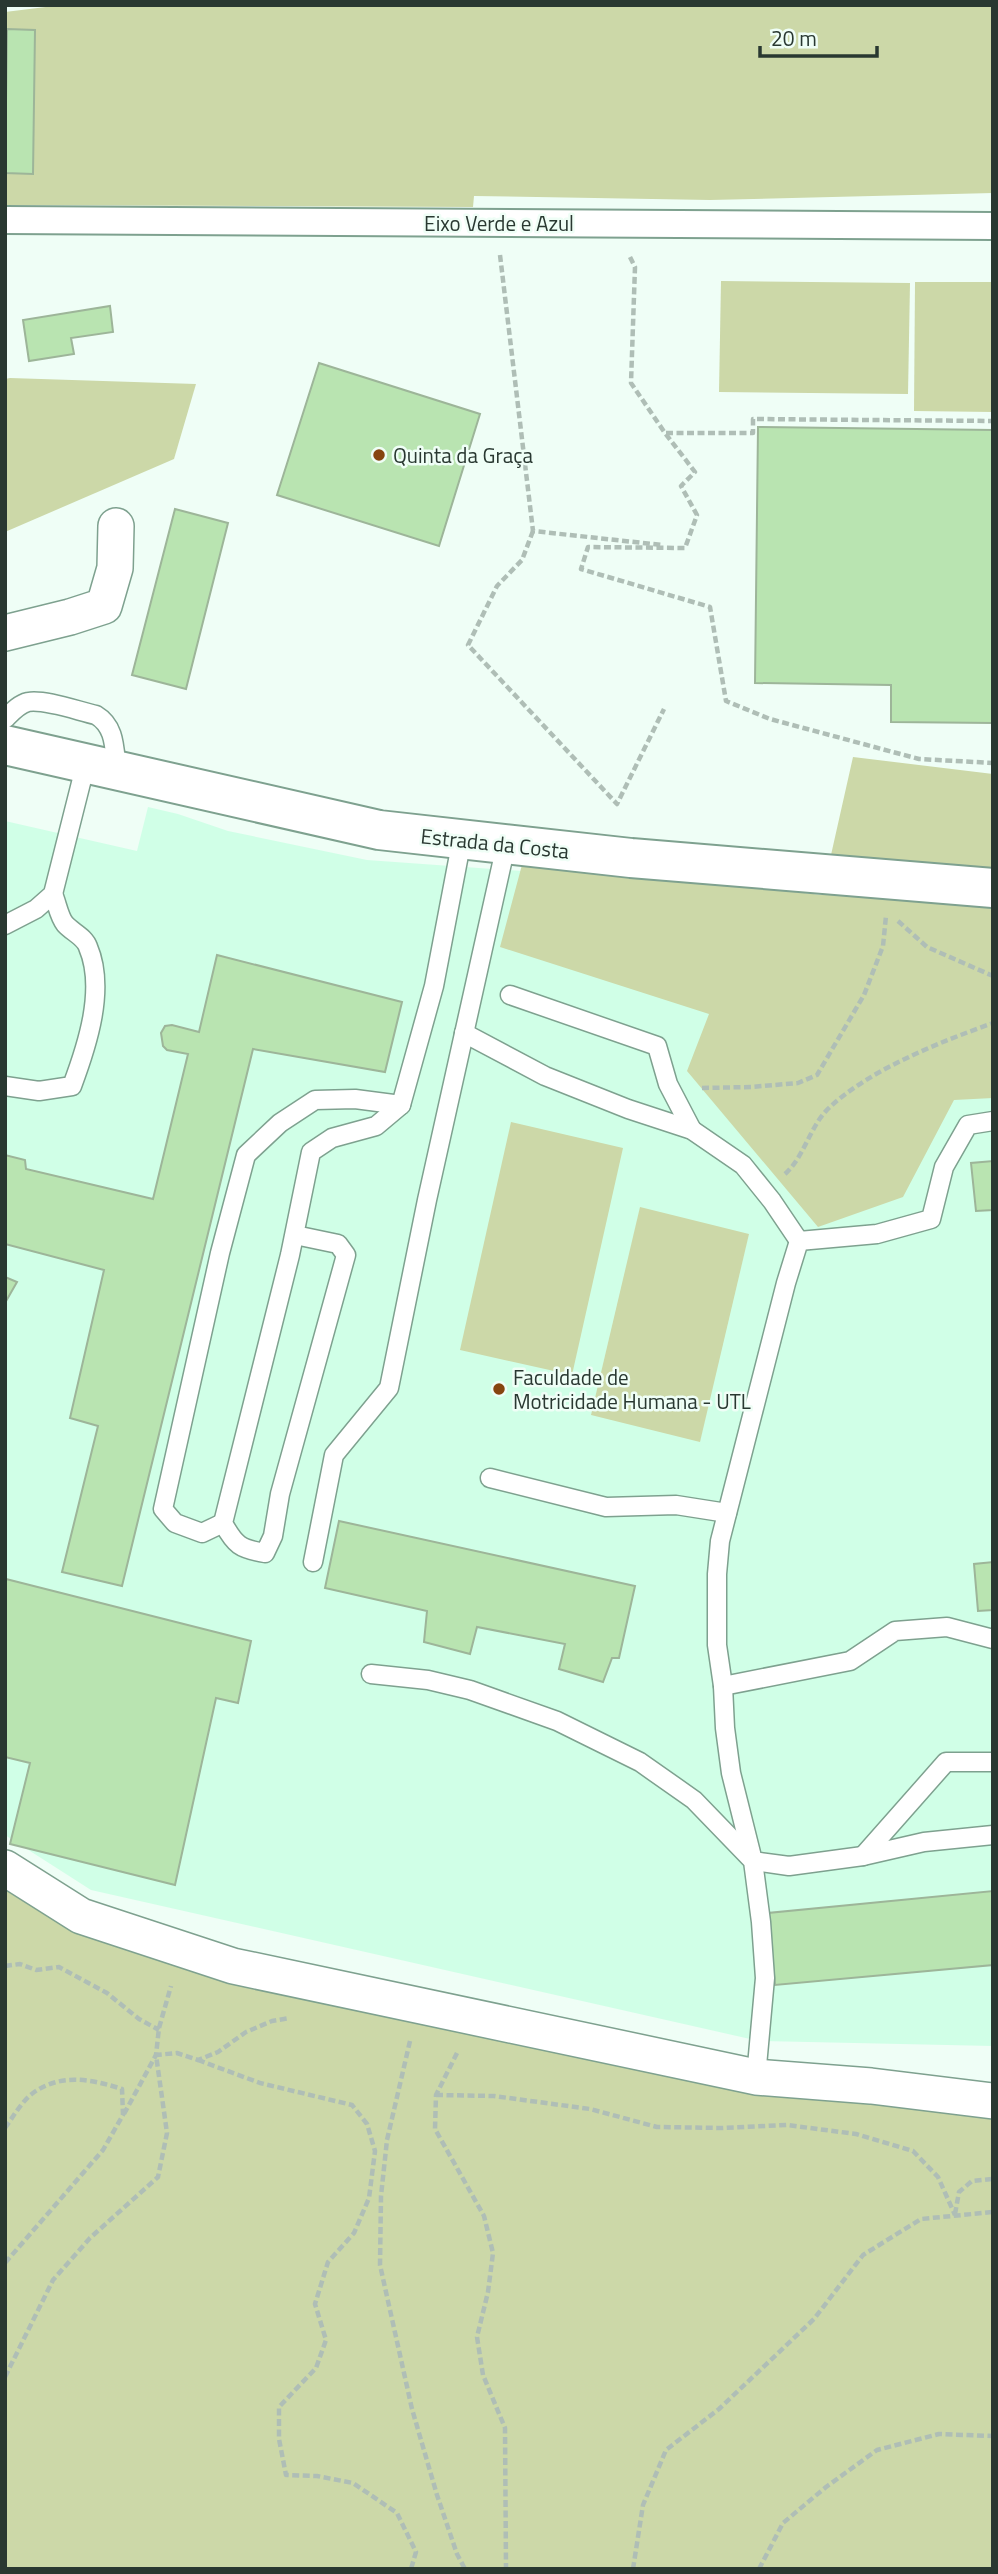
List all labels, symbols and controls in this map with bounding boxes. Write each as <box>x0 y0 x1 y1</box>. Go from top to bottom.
scale bar <box>760 14 877 58</box>
text: 20 m <box>771 22 817 54</box>
street label: Eixo Verde e Azul <box>424 207 574 239</box>
place label: Quinta da Graça <box>393 439 533 471</box>
marker: Quinta da Graça <box>371 447 387 463</box>
street label: Estrada da Costa <box>419 819 571 867</box>
place label: Faculdade de Motricidade Humana - UTL <box>513 1361 751 1417</box>
marker: Faculdade de Motricidade Humana - UTL <box>491 1381 507 1397</box>

